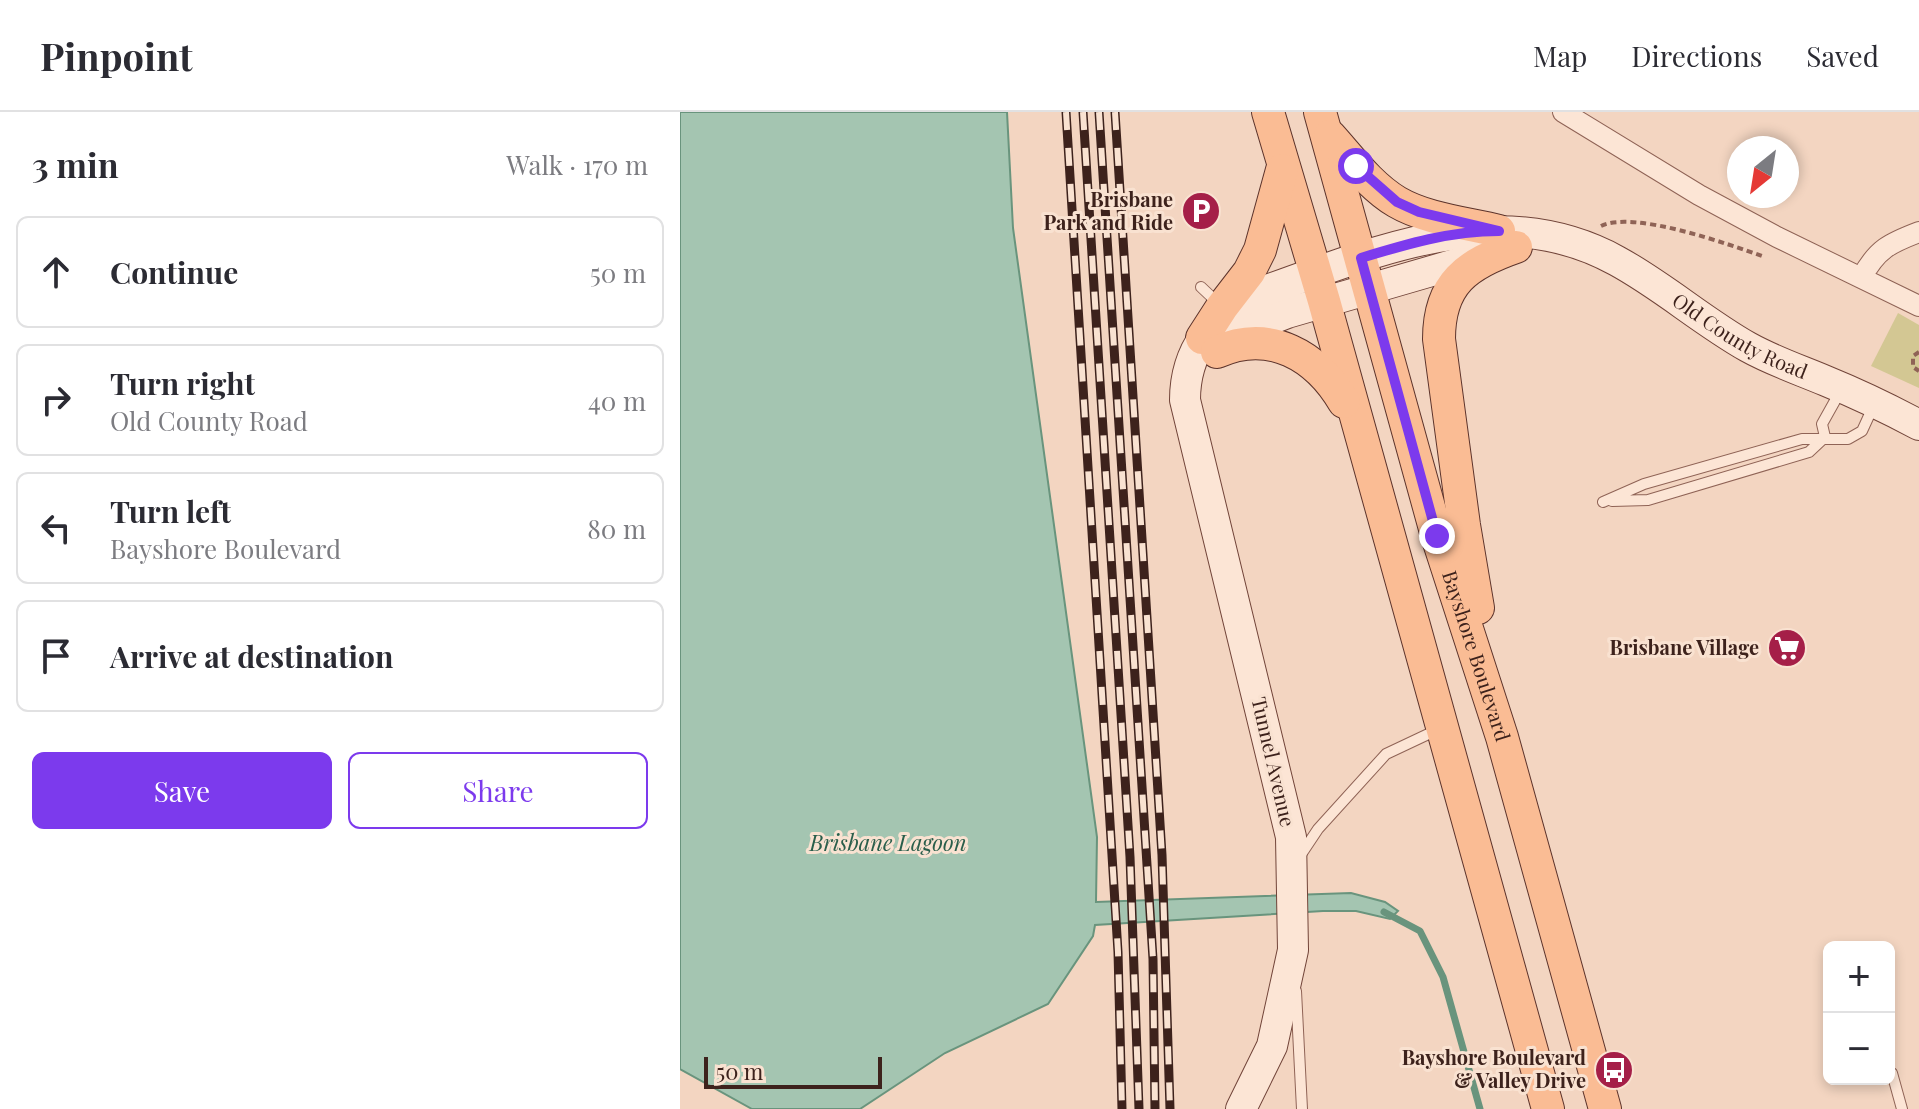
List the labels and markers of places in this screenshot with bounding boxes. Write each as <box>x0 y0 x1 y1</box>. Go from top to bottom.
place label: Brisbane Park and Ride <box>1044 185 1173 235</box>
parking icon: Brisbane Park and Ride <box>1180 190 1222 232</box>
supermarket icon: Brisbane Village <box>1766 627 1808 669</box>
place label: Brisbane Village <box>1610 633 1759 660</box>
place label: Bayshore Boulevard & Valley Drive <box>1402 1043 1586 1093</box>
bus stop icon: Bayshore Boulevard & Valley Drive <box>1593 1049 1635 1091</box>

